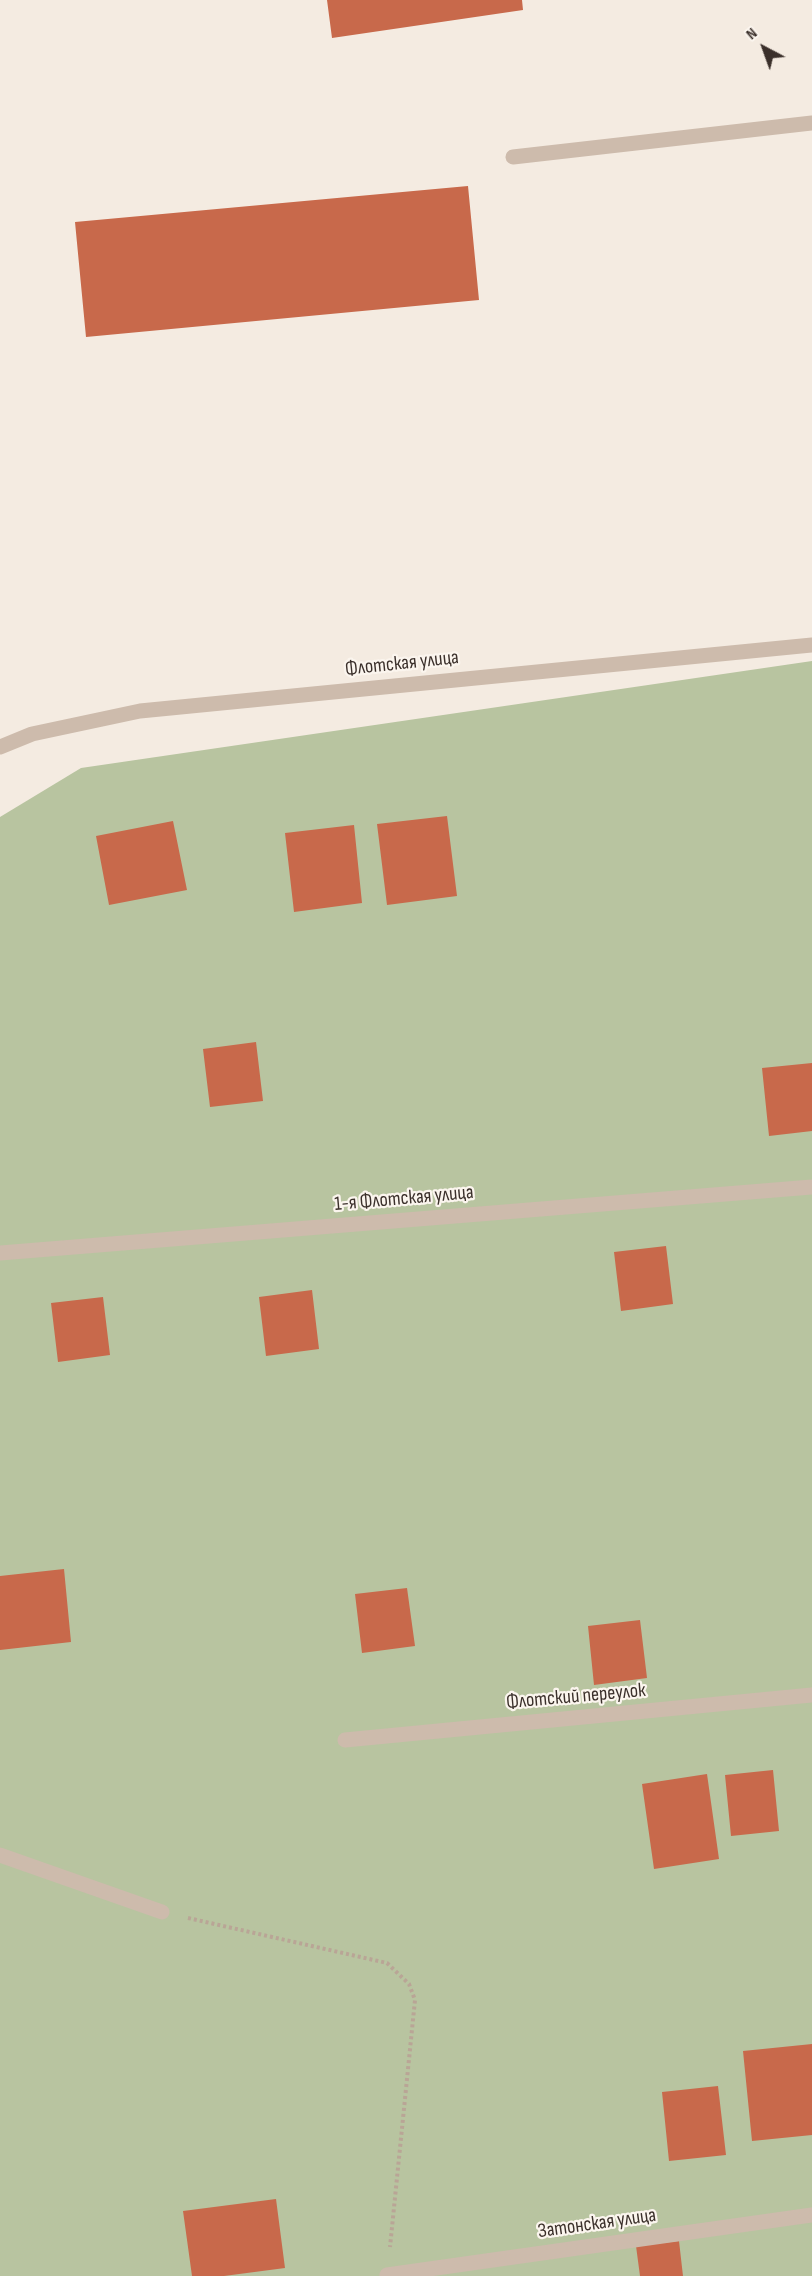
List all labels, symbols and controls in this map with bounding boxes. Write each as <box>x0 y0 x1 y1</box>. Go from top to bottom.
north arrow <box>734 18 794 78</box>
text: N <box>742 24 761 44</box>
street label: Флотская улица <box>344 646 460 682</box>
street label: 1-я Флотская улица <box>333 1181 475 1217</box>
street label: Флотский переулок <box>505 1679 647 1715</box>
street label: Затонская улица <box>536 2204 658 2244</box>

